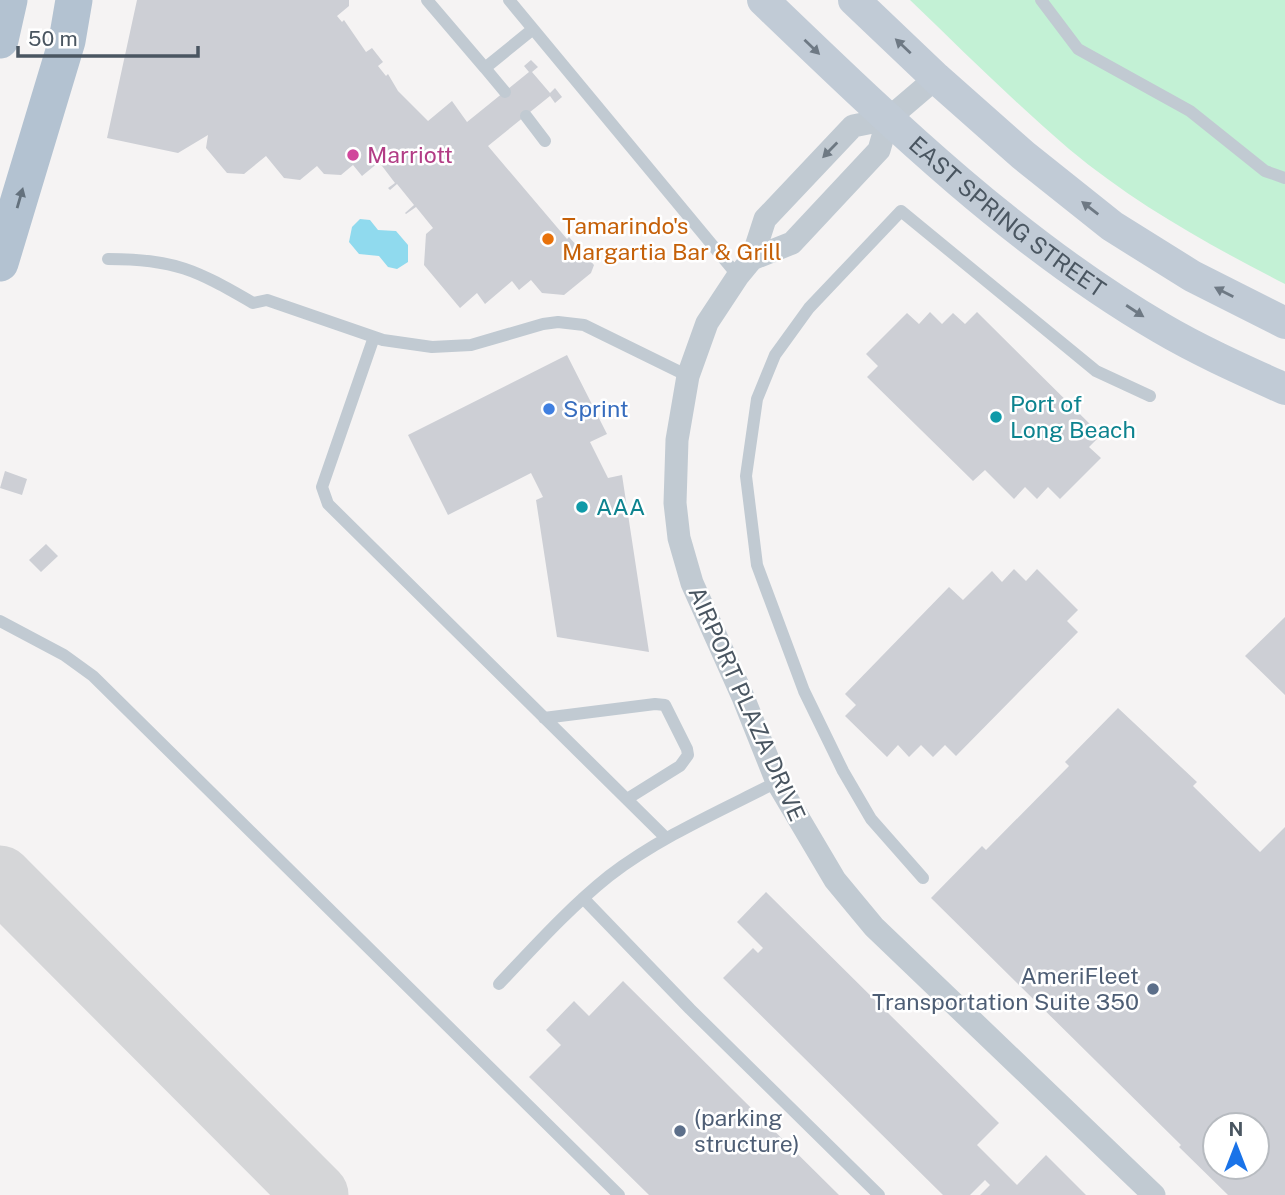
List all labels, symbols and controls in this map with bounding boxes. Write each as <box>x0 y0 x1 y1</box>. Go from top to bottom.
scale bar <box>18 14 198 58</box>
text: 50 m <box>28 26 78 51</box>
one-way arrow <box>894 37 911 54</box>
one-way arrow <box>803 39 820 55</box>
street label: EAST SPRING STREET <box>904 130 1111 303</box>
place label: Marriott <box>367 141 453 168</box>
one-way arrow <box>823 141 839 158</box>
marker: Marriott <box>345 147 361 163</box>
one-way arrow <box>15 187 25 208</box>
one-way arrow <box>1081 201 1098 216</box>
place label: Tamarindo's Margartia Bar & Grill <box>562 212 782 265</box>
marker: Tamarindo's Margartia Bar & Grill <box>540 231 556 247</box>
one-way arrow <box>1214 287 1234 298</box>
one-way arrow <box>1125 304 1144 317</box>
place label: Port of Long Beach <box>1010 390 1136 443</box>
place label: Sprint <box>563 395 629 422</box>
marker: Sprint <box>541 401 557 417</box>
marker: Port of Long Beach <box>988 409 1004 425</box>
place label: AAA <box>596 493 645 520</box>
marker: AAA <box>574 499 590 515</box>
street label: AIRPORT PLAZA DRIVE <box>684 582 811 825</box>
place label: AmeriFleet Transportation Suite 350 <box>872 962 1139 1015</box>
marker: AmeriFleet Transportation Suite 350 <box>1145 981 1161 997</box>
place label: (parking structure) <box>694 1104 800 1157</box>
north arrow <box>1201 1111 1271 1181</box>
text: N <box>1229 1118 1243 1140</box>
marker: (parking structure) <box>672 1123 688 1139</box>

